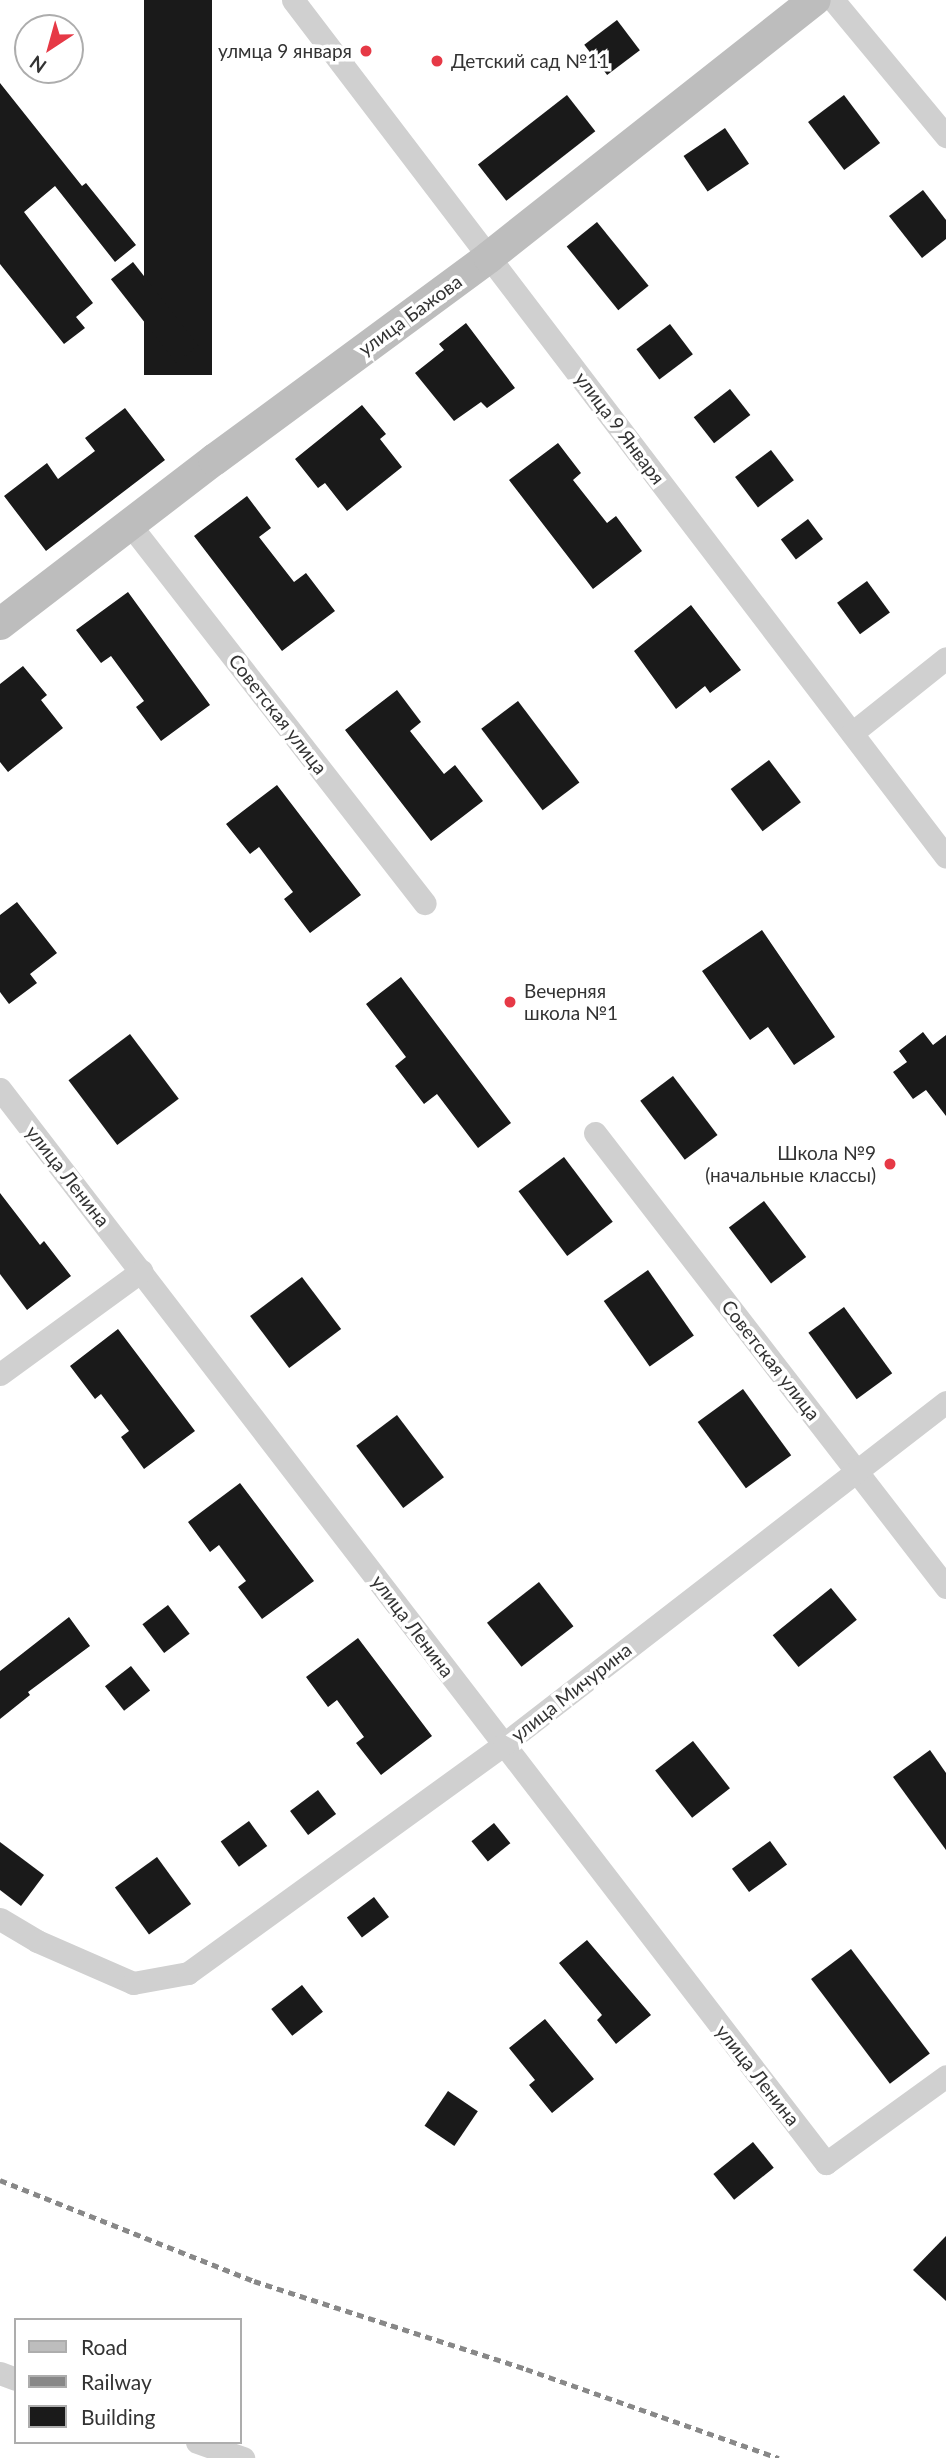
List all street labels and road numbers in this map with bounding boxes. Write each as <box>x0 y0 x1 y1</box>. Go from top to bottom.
street label: улица Бажова <box>354 270 466 360</box>
street label: улица 9 Января <box>570 367 670 489</box>
street label: Советская улица <box>224 649 332 779</box>
street label: улица Ленина <box>21 1121 115 1231</box>
street label: Советская улица <box>717 1295 825 1425</box>
street label: улица Ленина <box>367 1570 459 1682</box>
street label: улица Мичурина <box>506 1638 636 1746</box>
street label: улица Ленина <box>711 2020 805 2130</box>

